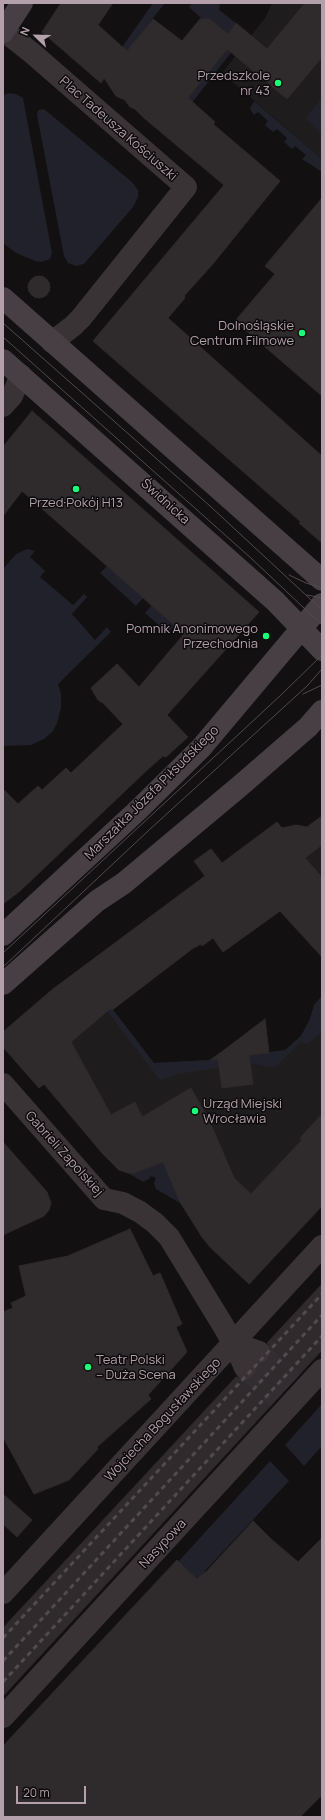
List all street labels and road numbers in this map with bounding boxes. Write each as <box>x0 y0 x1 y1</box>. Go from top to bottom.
street label: Plac Tadeusza Kościuszki <box>56 74 180 184</box>
street label: Świdnicka <box>137 476 193 528</box>
street label: Marszałka Józefa Piłsudskiego <box>82 723 222 863</box>
street label: Gabrieli Zapolskiej <box>22 1108 106 1200</box>
street label: Wojciecha Bogusławskiego <box>102 1355 224 1485</box>
street label: Nasypowa <box>136 1516 190 1572</box>

